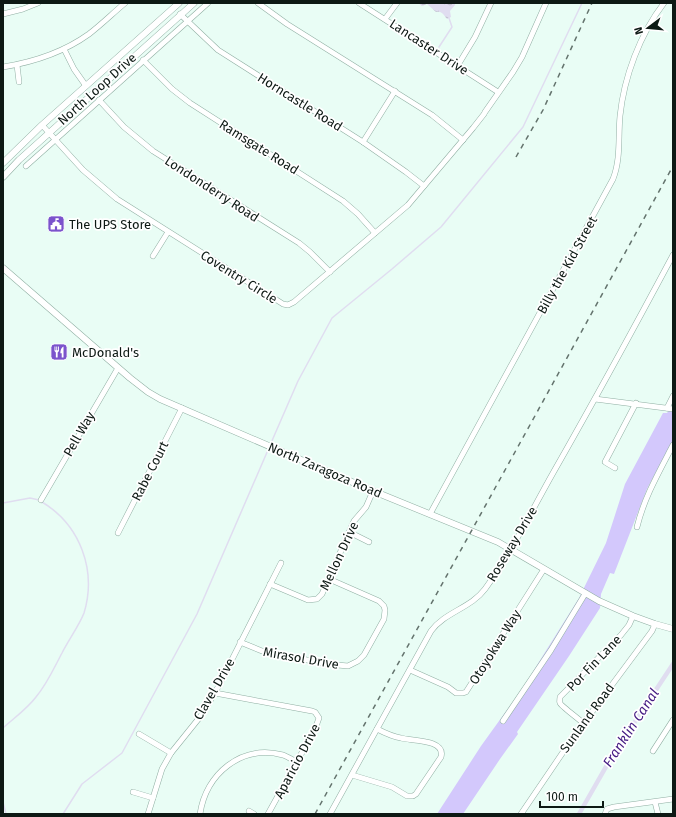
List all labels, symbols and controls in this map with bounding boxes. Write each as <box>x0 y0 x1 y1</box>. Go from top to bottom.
north arrow <box>628 8 668 48</box>
street label: Lancaster Drive <box>387 16 471 78</box>
text: N <box>632 25 646 36</box>
street label: North Loop Drive <box>55 50 139 128</box>
street label: Horncastle Road <box>255 70 345 134</box>
street label: Ramsgate Road <box>217 117 301 177</box>
street label: Londonderry Road <box>162 153 262 225</box>
street label: Billy the Kid Street <box>534 213 600 317</box>
public building icon: The UPS Store <box>46 214 66 234</box>
place label: The UPS Store <box>69 217 151 232</box>
street label: Coventry Circle <box>198 247 280 307</box>
restaurant icon: McDonald's <box>49 342 69 362</box>
place label: McDonald's <box>72 345 139 360</box>
street label: Pell Way <box>60 409 98 459</box>
street label: Rabe Court <box>129 438 172 503</box>
street label: North Zaragoza Road <box>266 439 384 501</box>
street label: Roseway Drive <box>484 504 540 584</box>
street label: Mellon Drive <box>317 519 361 593</box>
street label: Otoyokwa Way <box>466 607 524 687</box>
street label: Por Fin Lane <box>564 632 624 694</box>
street label: Mirasol Drive <box>262 644 340 672</box>
street label: Clavel Drive <box>190 655 238 723</box>
street label: Sunland Road <box>557 680 617 756</box>
water label: Franklin Canal <box>599 686 663 770</box>
street label: Aparicio Drive <box>271 721 323 801</box>
scale bar <box>540 783 603 809</box>
text: 100 m <box>546 790 578 804</box>

